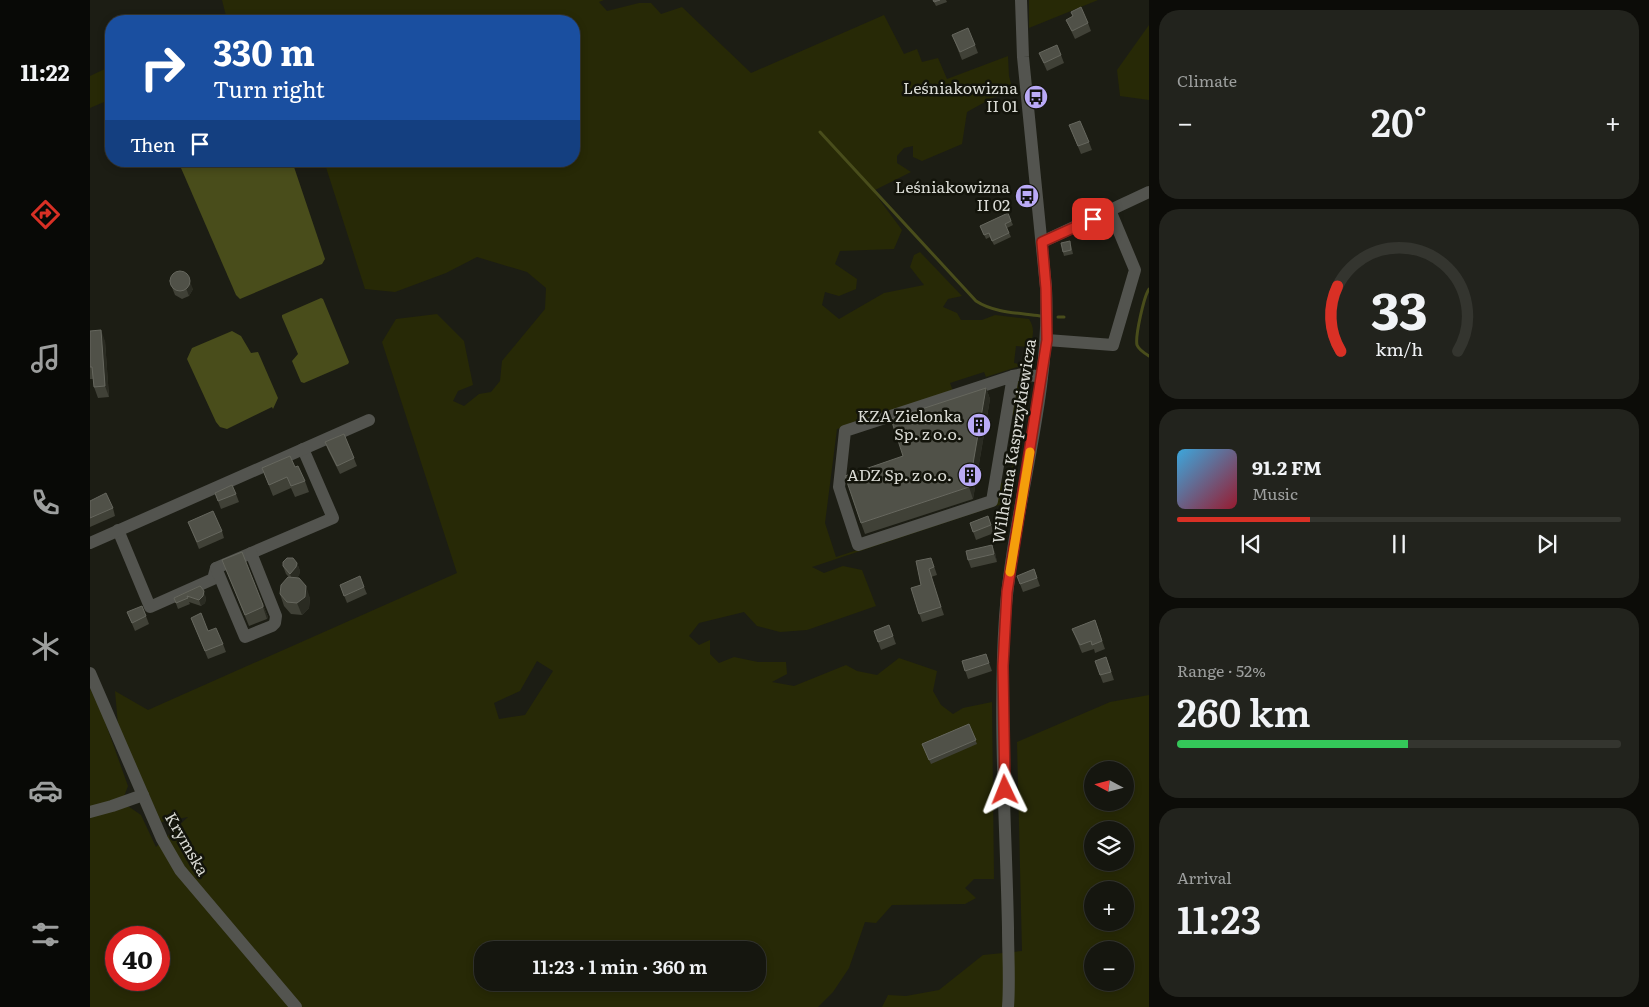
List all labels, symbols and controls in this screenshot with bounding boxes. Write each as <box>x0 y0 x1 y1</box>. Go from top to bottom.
text: 330 m <box>213 25 315 77</box>
icon: right <box>130 35 195 100</box>
text: 11:22 <box>21 55 69 88</box>
text: Climate <box>1177 68 1237 92</box>
text: Turn right <box>213 72 325 105</box>
place label: Leśniakowizna II 01 <box>903 75 1018 117</box>
bus stop icon: Leśniakowizna II 01 <box>1023 84 1049 110</box>
text: 20° <box>1371 92 1427 149</box>
text: − <box>1177 100 1193 142</box>
text: + <box>1605 100 1621 142</box>
text: Then <box>130 130 176 158</box>
icon: arrive <box>186 130 214 158</box>
place label: Leśniakowizna II 02 <box>895 174 1010 216</box>
bus stop icon: Leśniakowizna II 02 <box>1014 183 1040 209</box>
icon: directions <box>28 197 63 232</box>
pin <box>1072 198 1114 240</box>
icon: arrive <box>1079 205 1107 233</box>
text: 33 <box>1371 269 1428 346</box>
text: km/h <box>1375 335 1423 362</box>
street label: Wilhelma Kasprzykiewicza <box>985 336 1041 545</box>
icon: music <box>28 341 63 376</box>
place label: KZA Zielonka Sp. z o.o. <box>857 403 962 445</box>
building icon: KZA Zielonka Sp. z o.o. <box>966 412 992 438</box>
text: 91.2 FM <box>1252 453 1322 481</box>
place label: ADZ Sp. z o.o. <box>847 462 952 486</box>
building icon: ADZ Sp. z o.o. <box>957 462 983 488</box>
text: Music <box>1252 481 1298 505</box>
icon: phone <box>28 485 63 520</box>
icon: previous <box>1237 530 1265 558</box>
icon: pause <box>1385 530 1413 558</box>
icon: next <box>1533 530 1561 558</box>
icon: climate <box>28 629 63 664</box>
text: Range · 52% <box>1177 658 1266 682</box>
text: 260 km <box>1177 682 1311 739</box>
north arrow <box>1084 761 1134 811</box>
map controls <box>1084 761 1134 991</box>
position arrow <box>978 763 1030 815</box>
icon: car <box>28 773 63 808</box>
street label: Krymska <box>160 807 216 880</box>
button: layers <box>1084 821 1134 871</box>
text: Arrival <box>1177 865 1232 889</box>
button: + <box>1084 881 1134 931</box>
text: 11:23 <box>1177 889 1261 946</box>
icon: filters <box>28 917 63 952</box>
speed limit sign: 40 <box>105 926 170 991</box>
button: − <box>1084 941 1134 991</box>
text: 11:23 · 1 min · 360 m <box>532 952 708 980</box>

